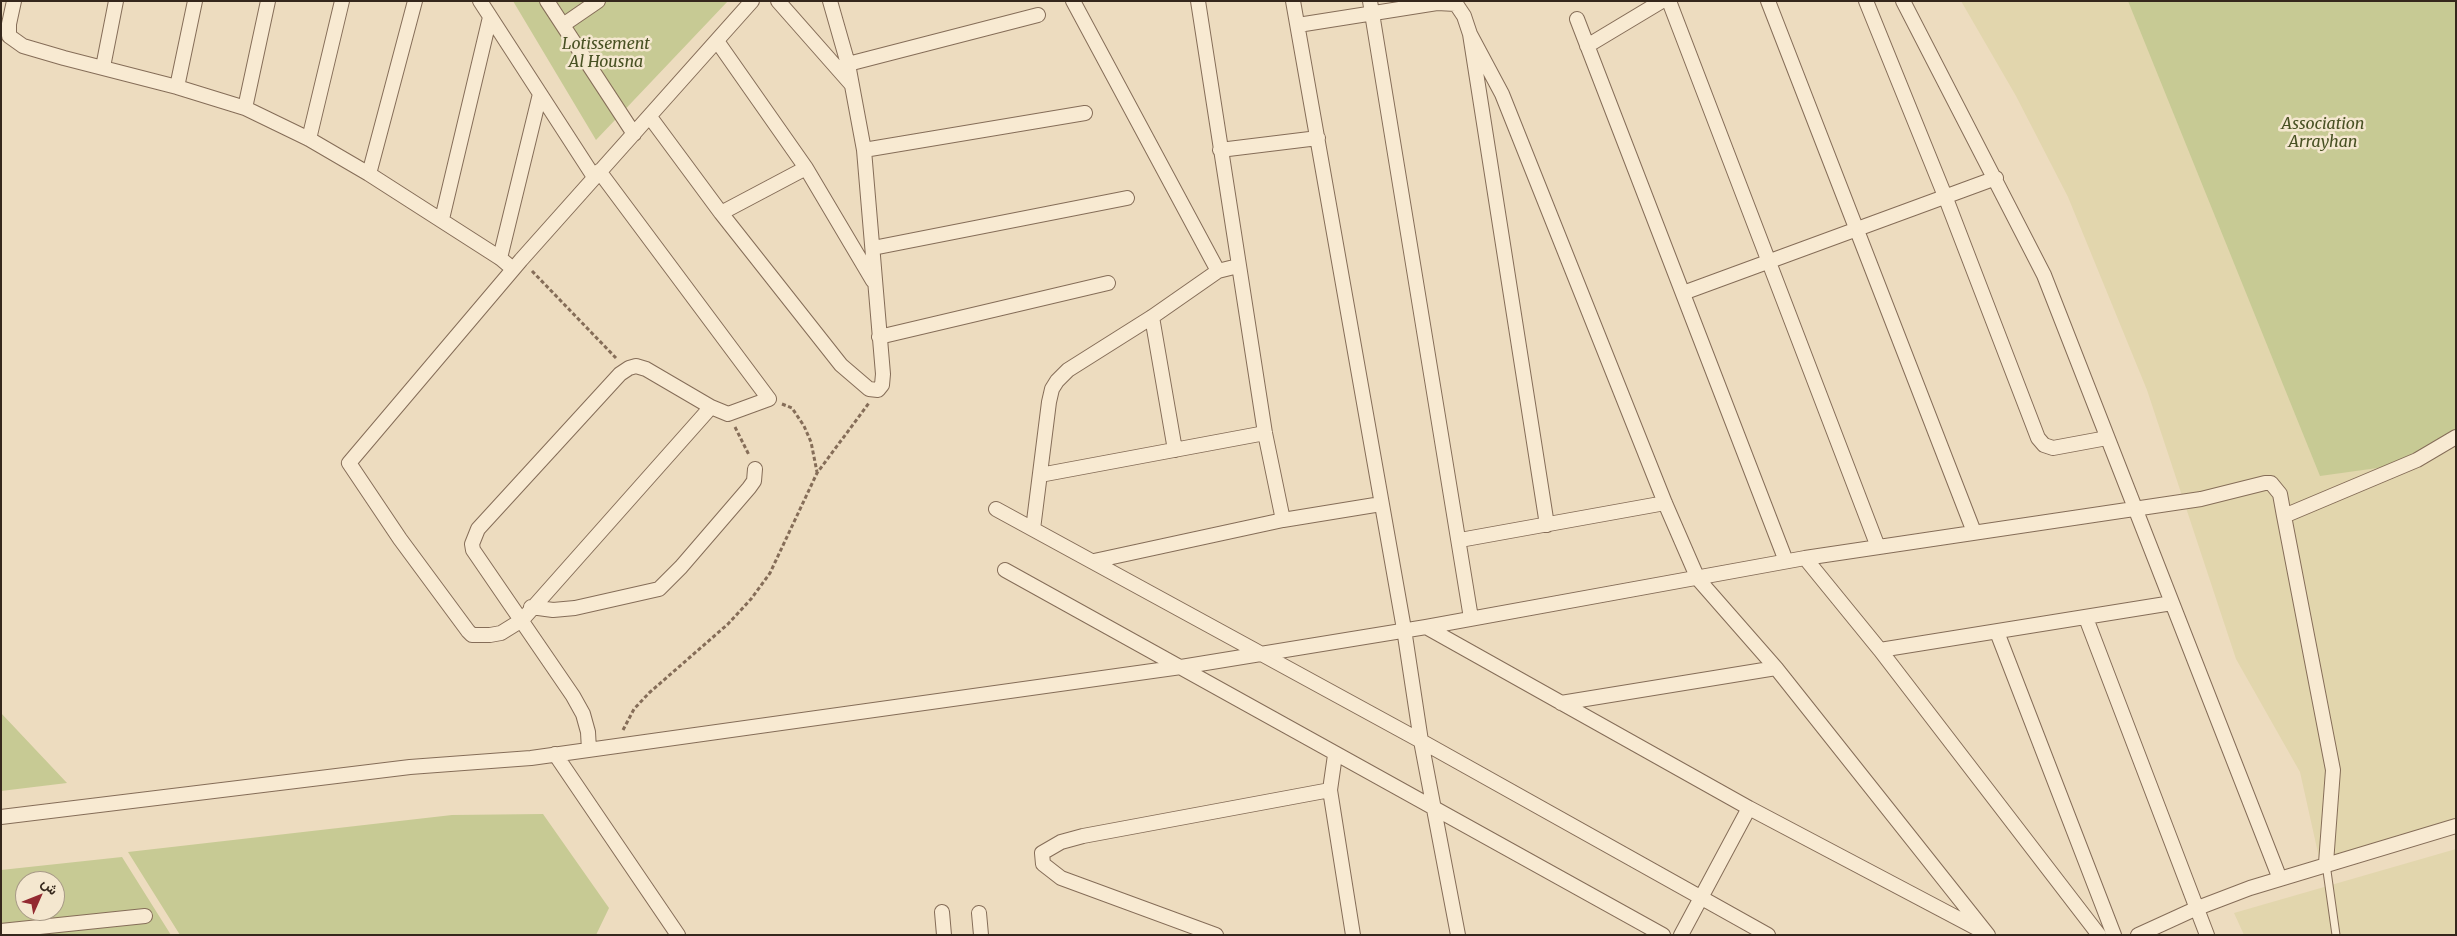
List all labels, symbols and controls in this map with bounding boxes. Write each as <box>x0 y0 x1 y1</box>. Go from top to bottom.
park label: Lotissement Al Housna <box>562 34 650 72</box>
park label: Association Arrayhan <box>2282 114 2364 152</box>
north arrow <box>15 871 65 921</box>
text: ش <box>38 874 62 899</box>

